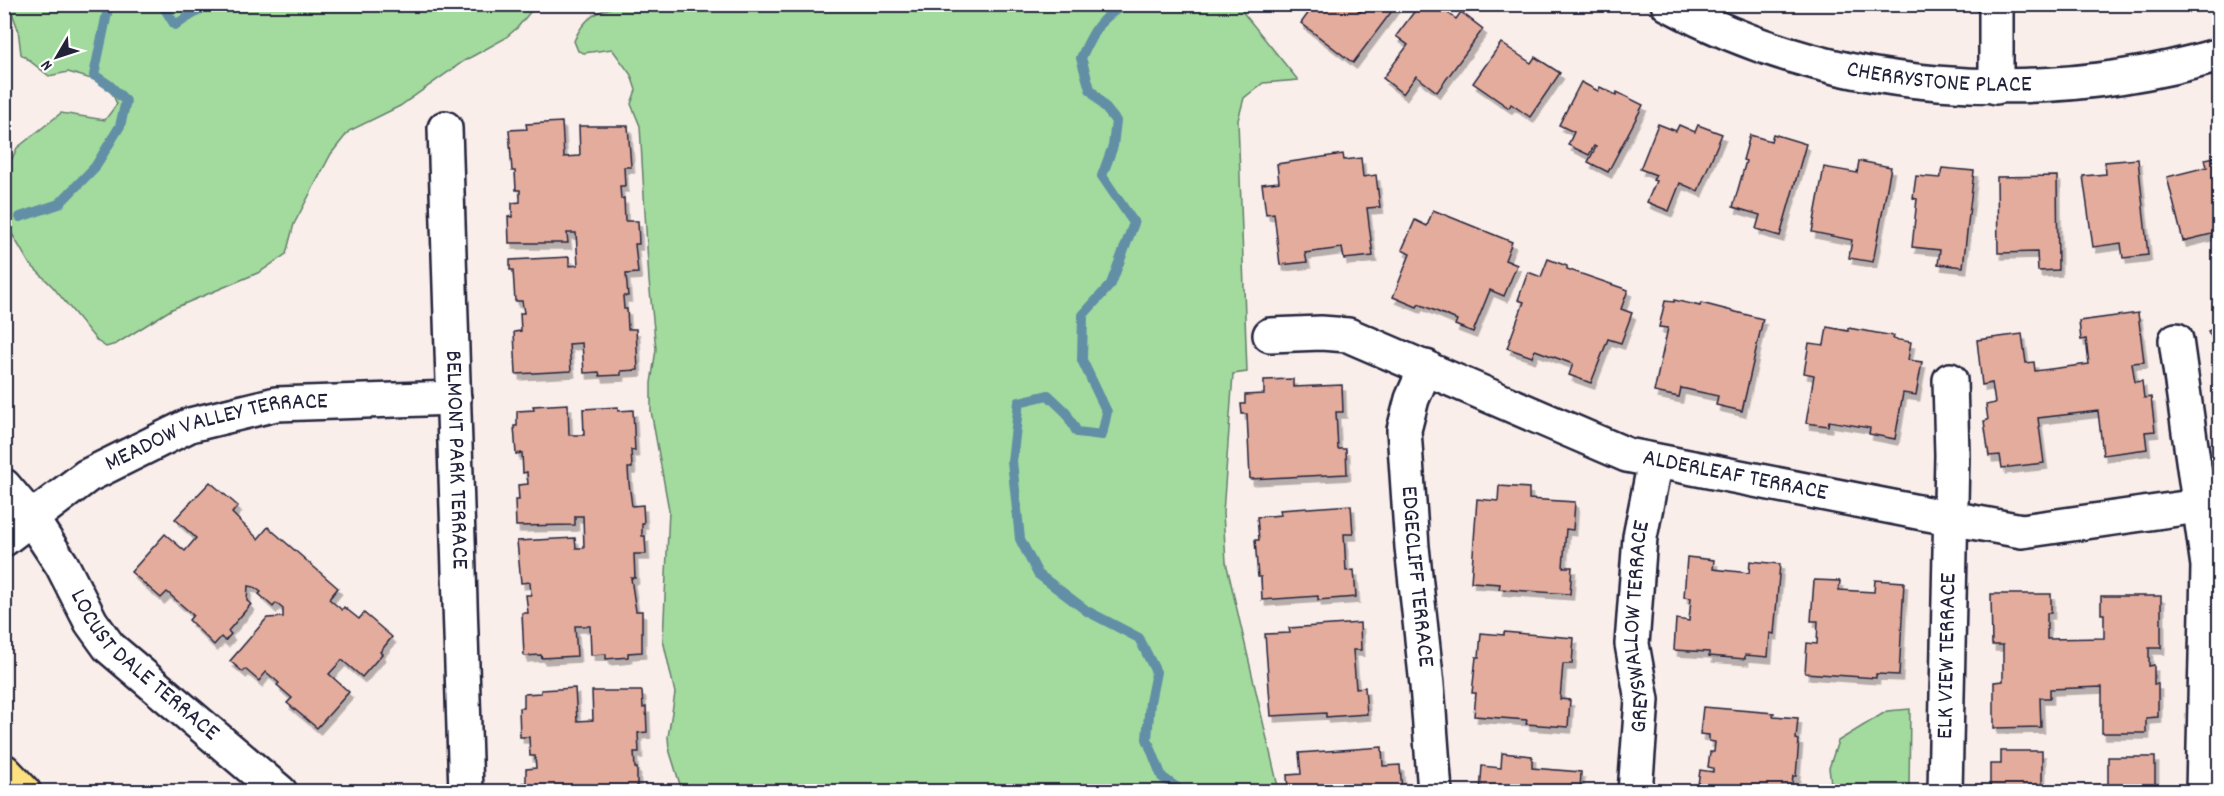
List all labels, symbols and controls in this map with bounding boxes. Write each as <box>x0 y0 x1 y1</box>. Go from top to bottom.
north arrow <box>27 27 87 87</box>
street label: CHERRYSTONE PLACE <box>1843 53 2032 103</box>
text: N <box>36 54 59 75</box>
street label: BELMONT PARK TERRACE <box>435 350 476 570</box>
street label: MEADOW VALLEY TERRACE <box>100 385 328 481</box>
street label: ALDERLEAF TERRACE <box>1640 441 1831 511</box>
street label: EDGECLIFF TERRACE <box>1391 485 1442 669</box>
street label: GREYSWALLOW TERRACE <box>1615 518 1660 734</box>
street label: ELK VIEW TERRACE <box>1929 572 1967 740</box>
street label: LOCUST DALE TERRACE <box>60 584 226 750</box>

